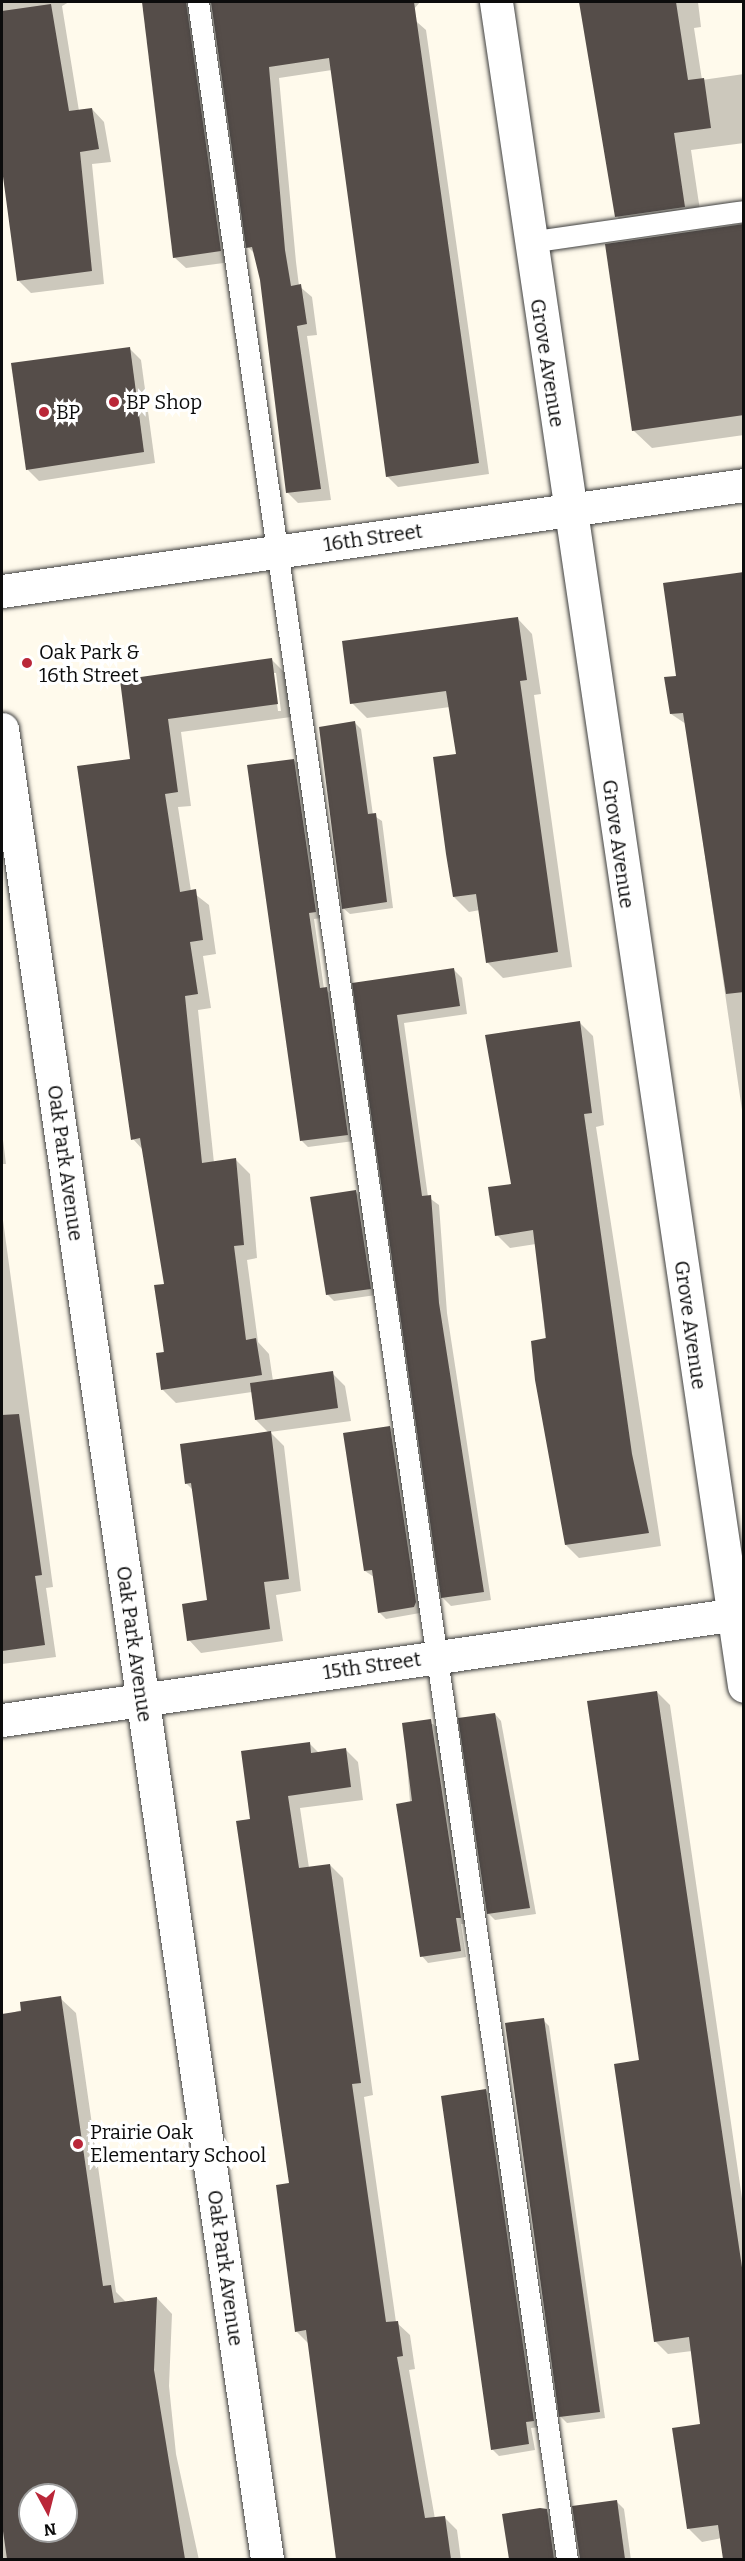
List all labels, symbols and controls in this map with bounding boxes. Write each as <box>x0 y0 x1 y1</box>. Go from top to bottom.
street label: Grove Avenue <box>525 297 569 429</box>
place label: BP Shop <box>126 390 202 414</box>
marker: BP Shop <box>107 395 121 409</box>
place label: BP <box>56 400 80 424</box>
marker: BP <box>37 405 51 419</box>
street label: 16th Street <box>322 519 424 557</box>
place label: Oak Park & 16th Street <box>39 640 140 687</box>
marker: Oak Park & 16th Street <box>20 656 34 670</box>
street label: Grove Avenue <box>597 778 639 910</box>
street label: Oak Park Avenue <box>42 1083 88 1243</box>
street label: Grove Avenue <box>669 1259 711 1391</box>
street label: Oak Park Avenue <box>111 1564 157 1724</box>
street label: 15th Street <box>321 1647 423 1685</box>
place label: Prairie Oak Elementary School <box>90 2120 266 2167</box>
marker: Prairie Oak Elementary School <box>71 2137 85 2151</box>
street label: Oak Park Avenue <box>202 2188 248 2348</box>
north arrow <box>18 2483 78 2543</box>
text: N <box>43 2519 57 2540</box>

